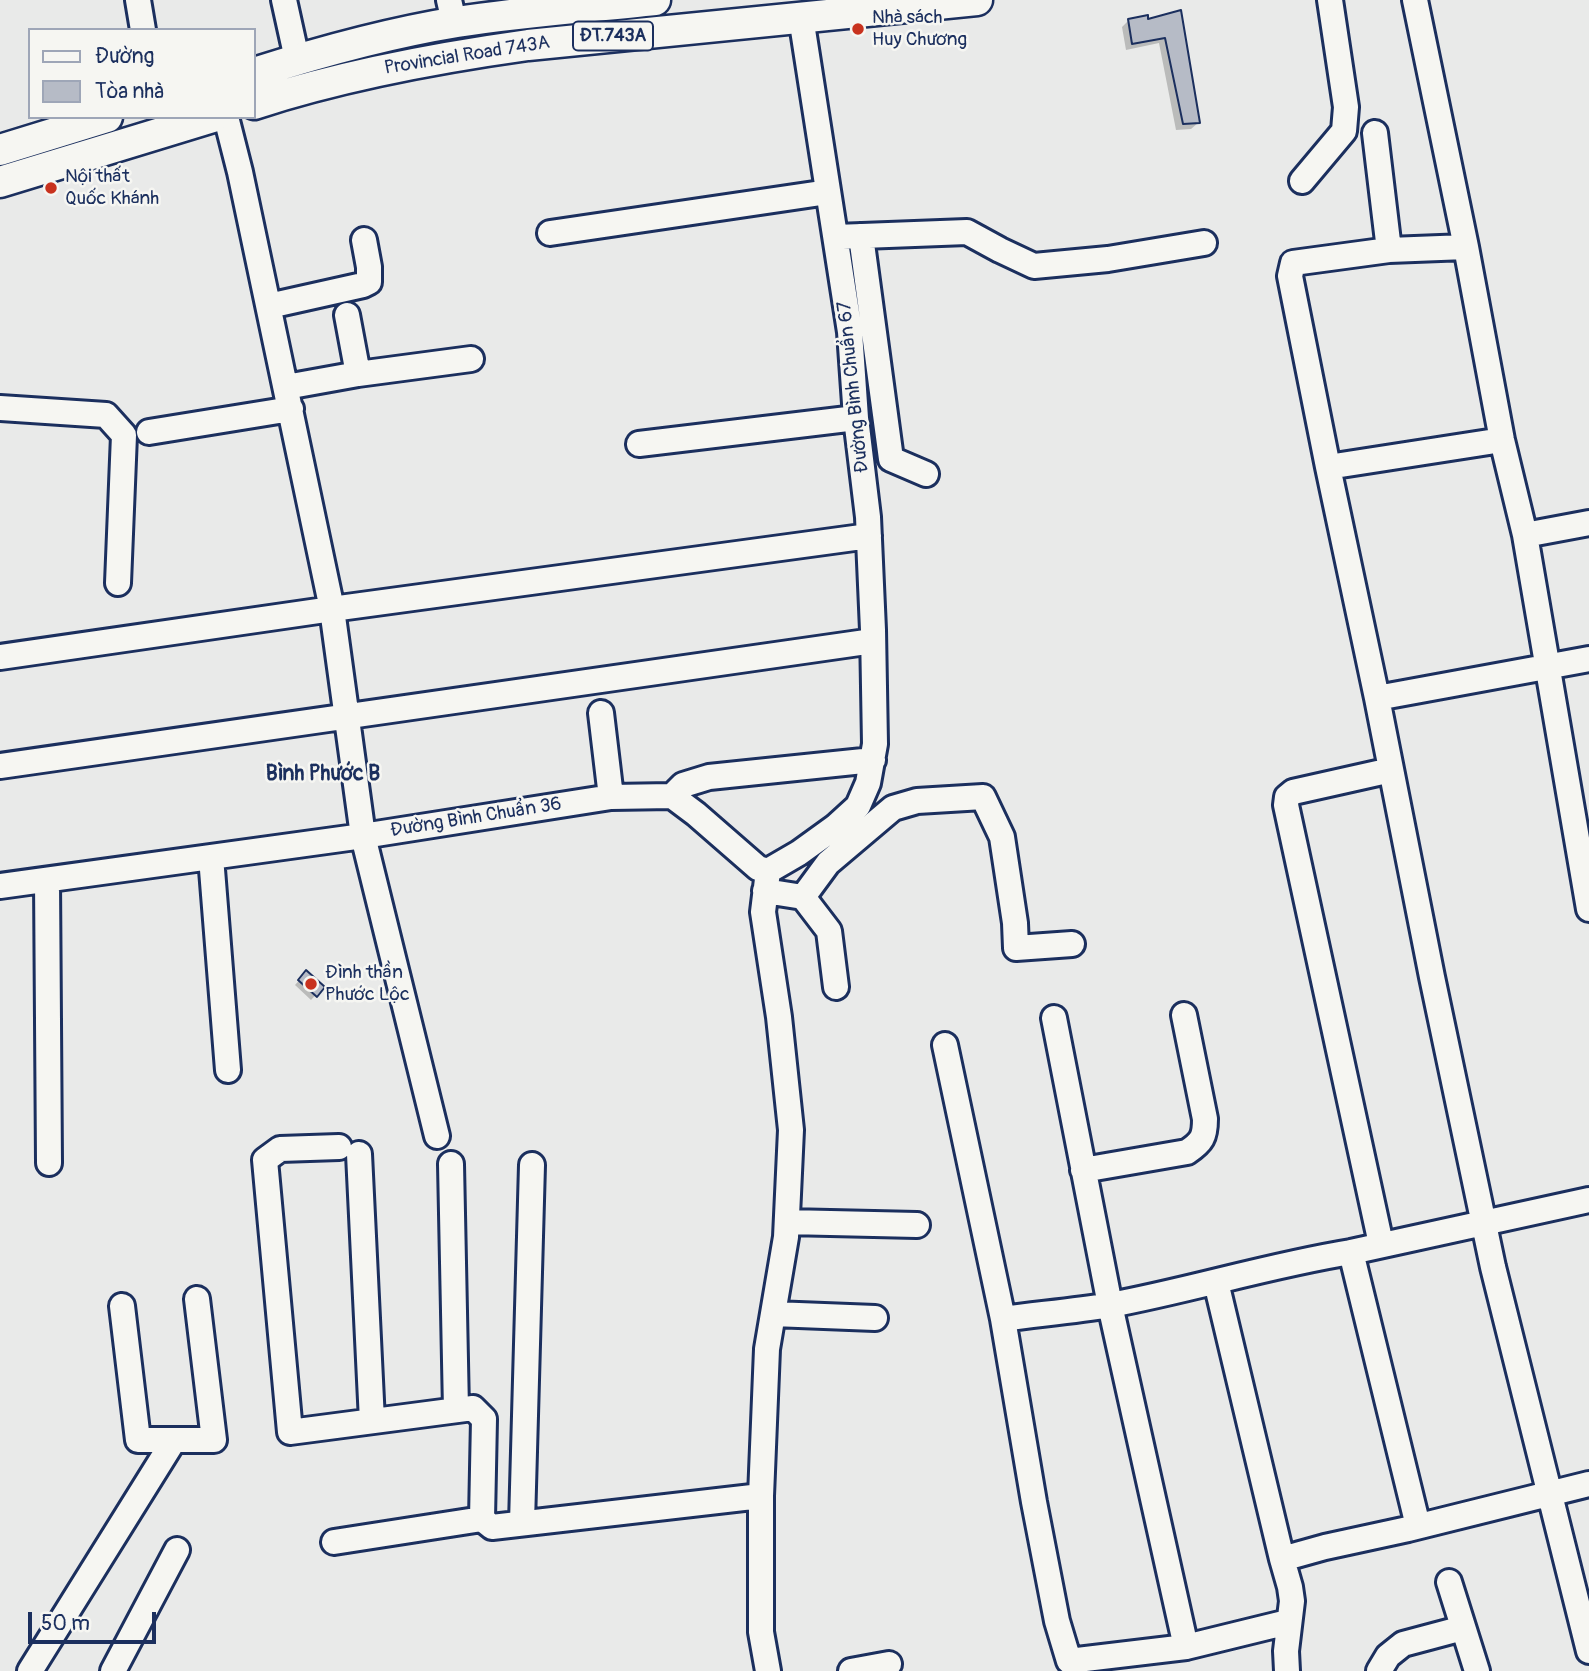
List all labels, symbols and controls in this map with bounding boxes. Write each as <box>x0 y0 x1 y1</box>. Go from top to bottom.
place label: Nhà sách Huy Chương <box>872 7 967 51</box>
marker: Nhà sách Huy Chương <box>850 21 866 37</box>
road number: ĐT.743A <box>573 22 653 51</box>
legend <box>28 28 256 119</box>
street label: Provincial Road 743A <box>383 32 551 80</box>
text: Đường <box>95 43 154 70</box>
text: Tòa nhà <box>95 78 164 105</box>
place label: Nội thất Quốc Khánh <box>65 166 159 210</box>
marker: Nội thất Quốc Khánh <box>43 180 59 196</box>
street label: Đường Bình Chuẩn 67 <box>834 300 874 474</box>
district label: Bình Phước B <box>266 762 380 788</box>
street label: Đường Bình Chuẩn 36 <box>389 793 563 843</box>
place label: Đình thần Phước Lộc <box>325 962 410 1006</box>
marker: Đình thần Phước Lộc <box>303 976 319 992</box>
scale bar <box>32 1598 159 1642</box>
text: 50 m <box>41 1610 90 1637</box>

